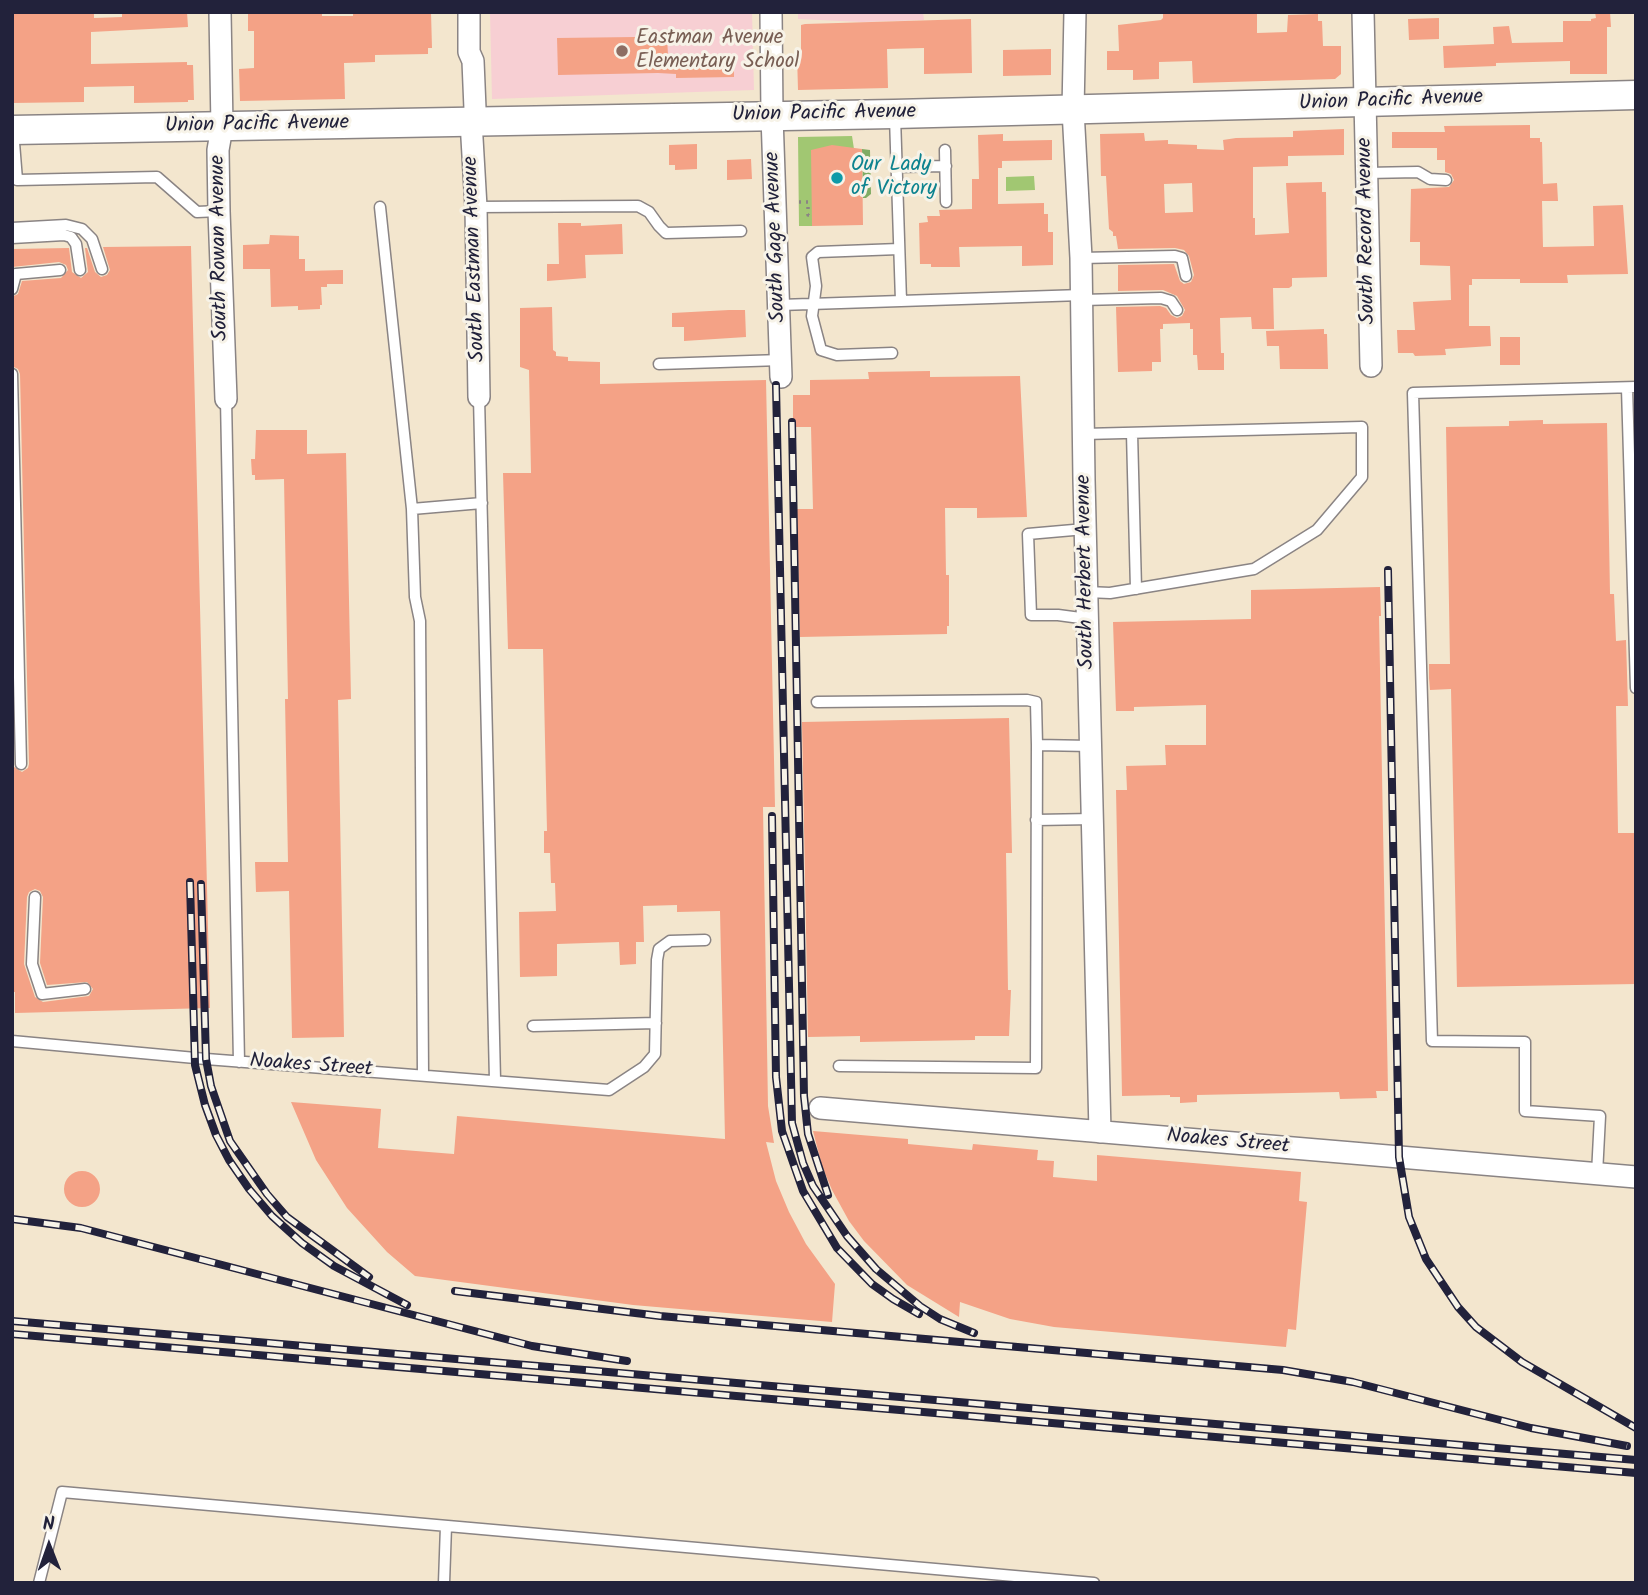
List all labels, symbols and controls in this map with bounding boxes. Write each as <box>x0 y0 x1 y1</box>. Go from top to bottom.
place label: Eastman Avenue Elementary School <box>636 26 799 76</box>
marker: Eastman Avenue Elementary School <box>614 43 630 59</box>
street label: Union Pacific Avenue <box>1299 86 1483 118</box>
street label: Union Pacific Avenue <box>732 101 916 129</box>
street label: Union Pacific Avenue <box>165 112 349 140</box>
street label: South Record Avenue <box>1354 137 1382 325</box>
street label: South Gage Avenue <box>761 151 793 323</box>
place label: Our Lady of Victory <box>851 153 937 203</box>
street label: South Rowan Avenue <box>207 155 235 341</box>
street label: South Eastman Avenue <box>460 156 492 362</box>
marker: Our Lady of Victory <box>829 170 845 186</box>
street label: South Herbert Avenue <box>1073 474 1101 670</box>
street label: Noakes Street <box>249 1050 373 1084</box>
street label: Noakes Street <box>1165 1125 1291 1161</box>
text: N <box>42 1510 55 1540</box>
north arrow <box>14 1511 84 1581</box>

